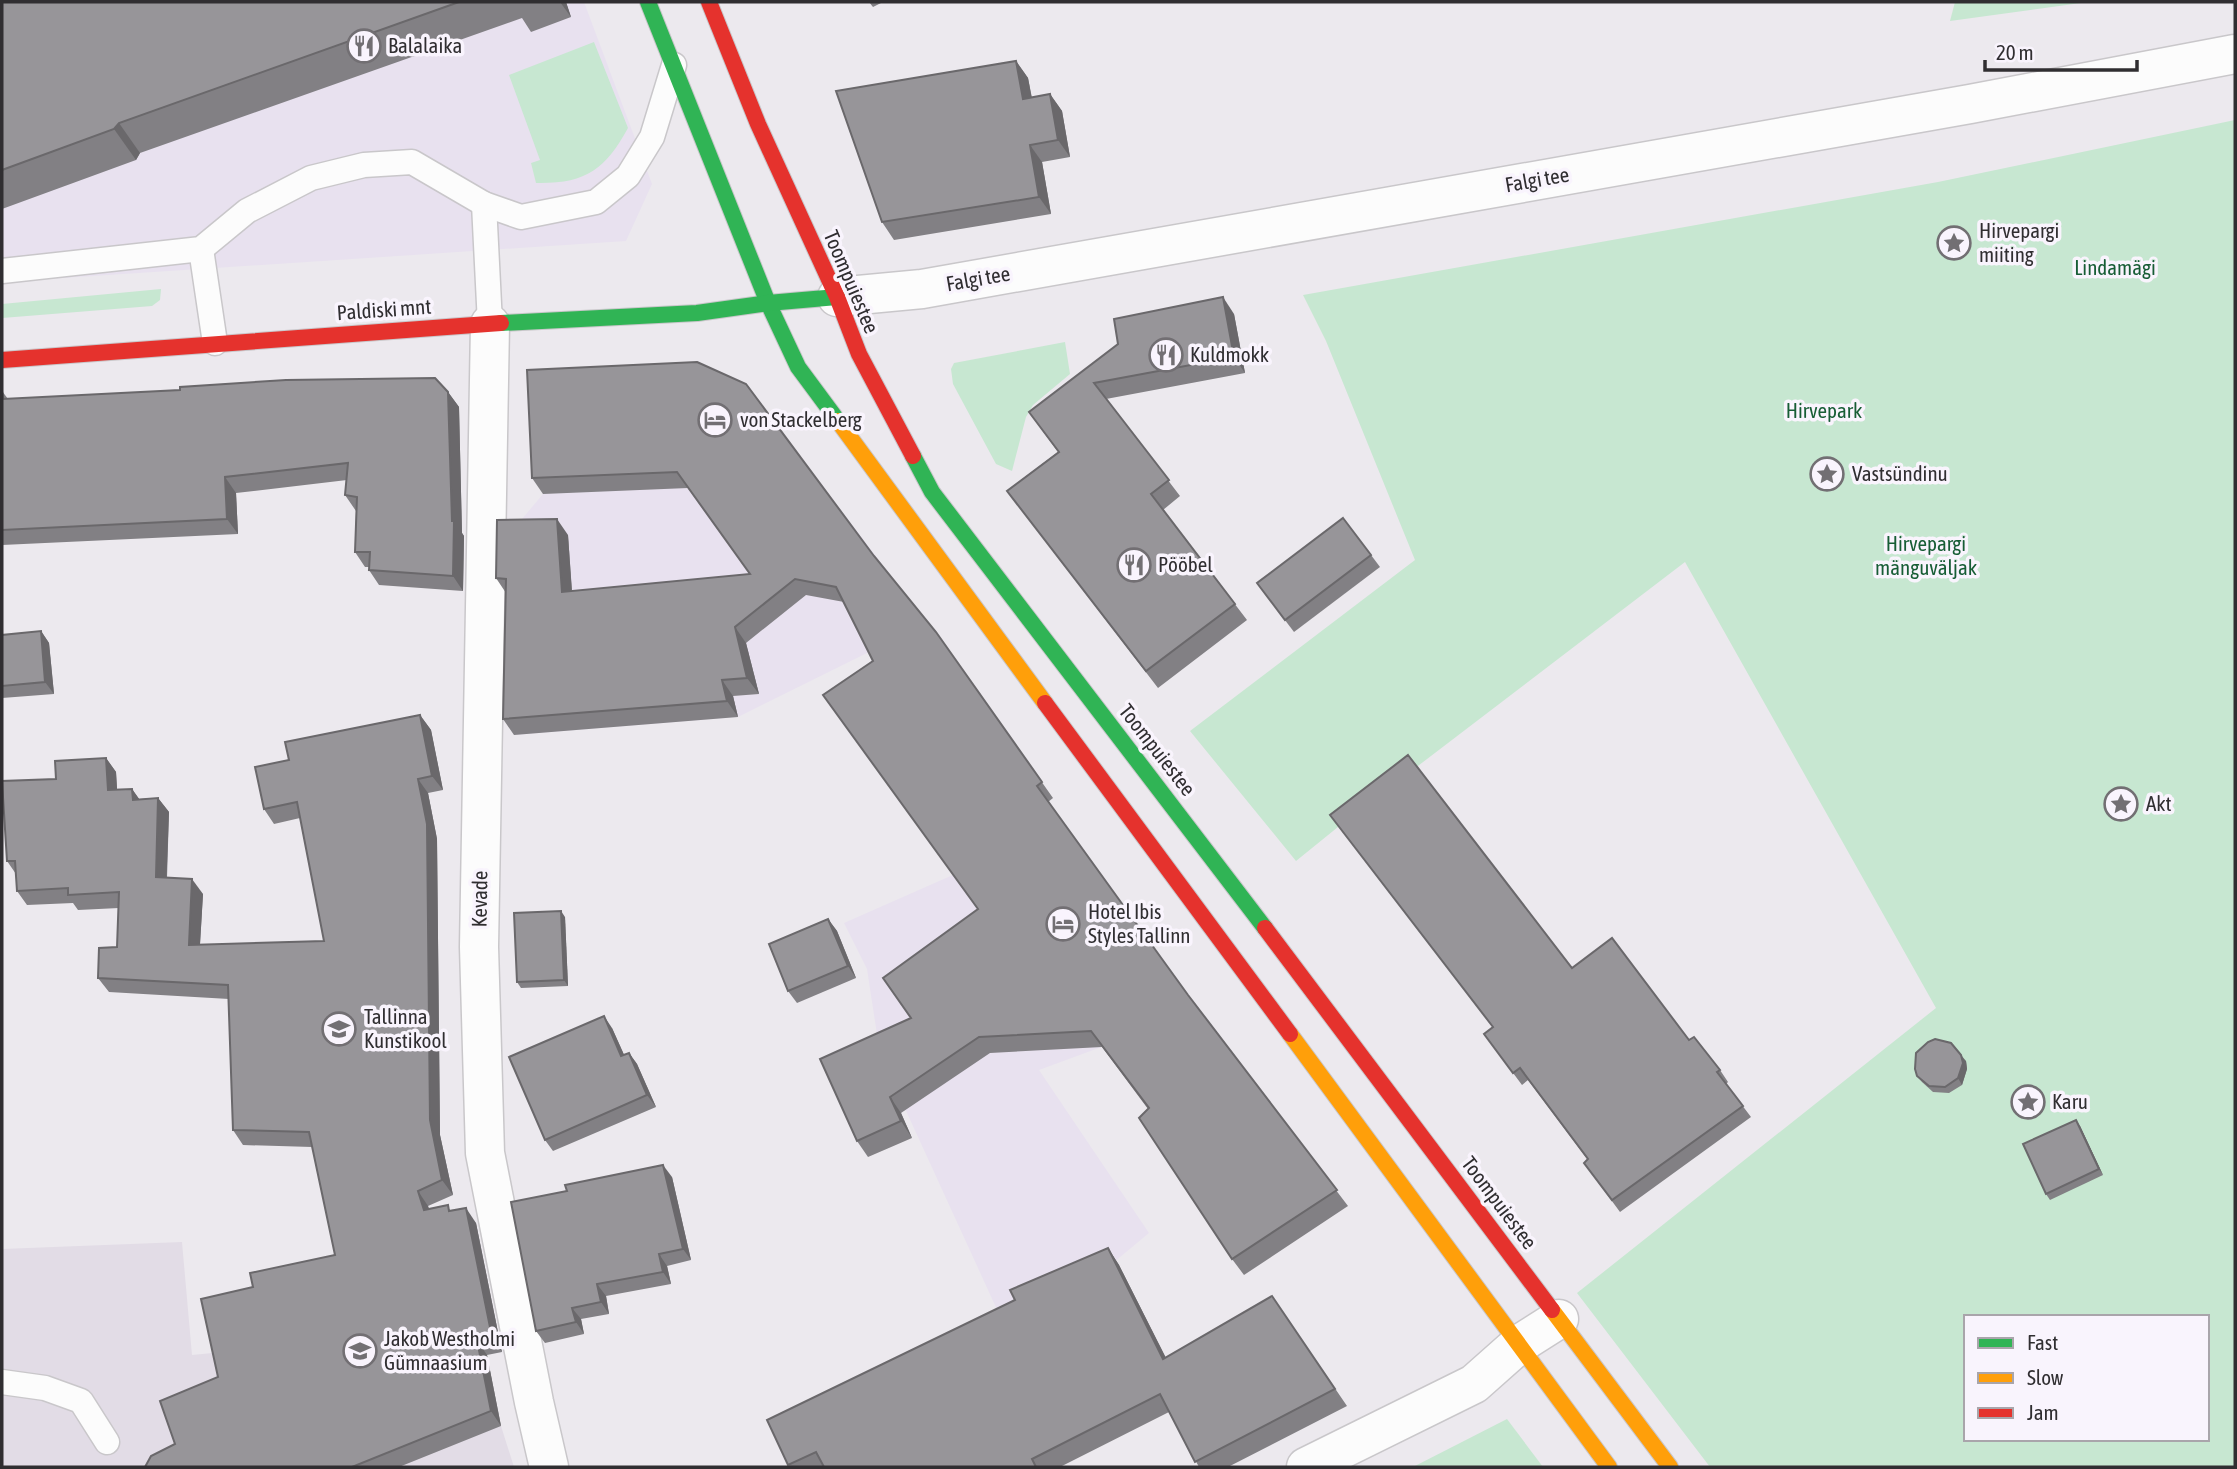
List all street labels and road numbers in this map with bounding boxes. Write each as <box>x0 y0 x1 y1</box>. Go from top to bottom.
street label: Falgi tee <box>1503 162 1571 196</box>
street label: Toompuiestee <box>819 227 884 337</box>
street label: Falgi tee <box>944 261 1012 295</box>
street label: Paldiski mnt <box>336 294 432 324</box>
street label: Toompuiestee <box>1115 699 1201 800</box>
street label: Kevade <box>467 870 491 928</box>
street label: Toompuiestee <box>1457 1151 1542 1253</box>

